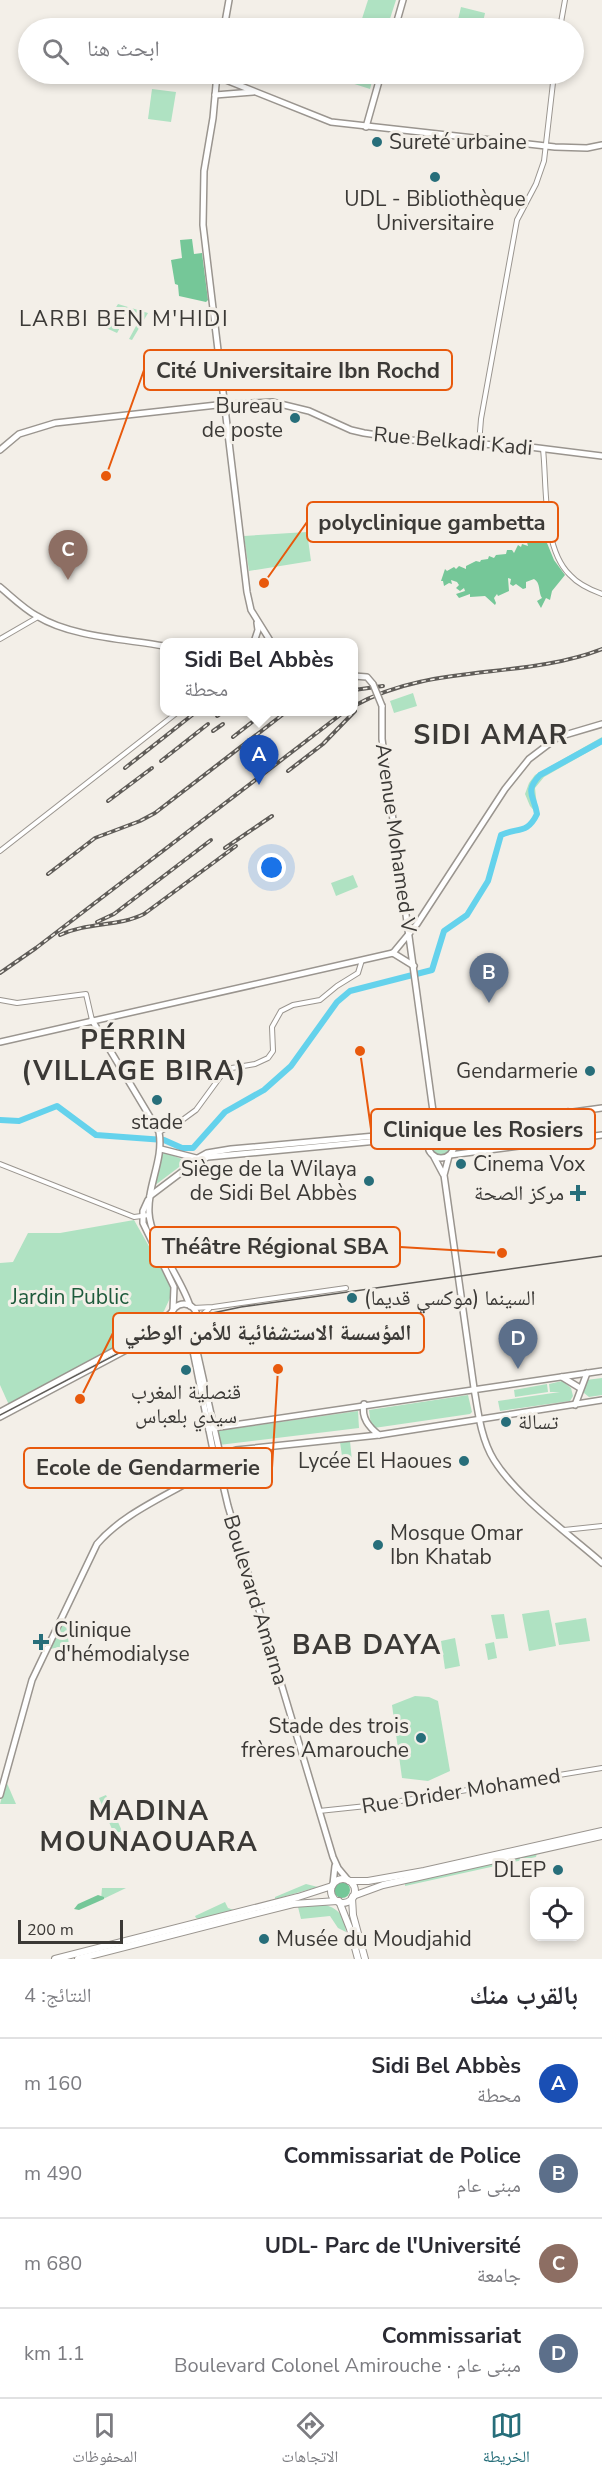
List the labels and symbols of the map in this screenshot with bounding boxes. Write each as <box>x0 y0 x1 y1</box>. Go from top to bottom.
place label: Sureté urbaine <box>389 128 527 156</box>
marker: Sureté urbaine <box>370 135 384 149</box>
marker: UDL - Bibliothèque Universitaire <box>428 170 442 184</box>
place label: UDL - Bibliothèque Universitaire <box>344 185 526 237</box>
district label: LARBI BEN M'HIDI <box>19 304 229 334</box>
callout: Cité Universitaire Ibn Rochd <box>144 350 452 390</box>
text: Cité Universitaire Ibn Rochd <box>156 356 440 386</box>
place label: Bureau de poste <box>202 392 283 444</box>
marker: Bureau de poste <box>288 411 302 425</box>
street label: Rue Belkadi Kadi <box>372 420 534 462</box>
callout: polyclinique gambetta <box>307 502 558 542</box>
text: polyclinique gambetta <box>318 508 546 538</box>
pin: C <box>48 530 88 580</box>
district label: SIDI AMAR <box>413 717 569 754</box>
pin: A <box>240 736 278 785</box>
street label: Avenue Mohamed V <box>369 742 423 935</box>
your location <box>257 853 286 882</box>
pin: B <box>470 954 508 1003</box>
district label: PÉRRIN (VILLAGE BIRA) <box>21 1022 247 1090</box>
place label: Gendarmerie <box>456 1057 578 1085</box>
marker: Gendarmerie <box>583 1064 597 1078</box>
marker: stade <box>150 1093 164 1107</box>
place label: stade <box>131 1108 183 1136</box>
callout: Clinique les Rosiers <box>371 1109 595 1149</box>
text: Clinique les Rosiers <box>383 1115 583 1145</box>
place label: Cinema Vox <box>473 1150 585 1178</box>
place label: Siège de la Wilaya de Sidi Bel Abbès <box>181 1155 357 1207</box>
marker: Cinema Vox <box>454 1157 468 1171</box>
marker: Siège de la Wilaya de Sidi Bel Abbès <box>362 1174 376 1188</box>
place label: مركز الصحة <box>474 1179 564 1207</box>
marker: مركز الصحة <box>569 1184 587 1202</box>
callout: Théâtre Régional SBA <box>150 1227 400 1267</box>
text: Théâtre Régional SBA <box>162 1232 389 1262</box>
park label: Jardin Public <box>10 1283 129 1311</box>
place label: السينما (موكسي قديما) <box>364 1284 536 1314</box>
marker: السينما (موكسي قديما) <box>345 1291 359 1305</box>
callout: المؤسسة الاستشفائية للأمن الوطني <box>113 1313 424 1353</box>
text: المؤسسة الاستشفائية للأمن الوطني <box>124 1318 412 1349</box>
pin: D <box>498 1320 538 1369</box>
marker: قنصلية المغرب سيدي بلعباس <box>179 1363 193 1377</box>
place label: قنصلية المغرب سيدي بلعباس <box>131 1378 241 1432</box>
place label: تسالة <box>518 1408 558 1436</box>
marker: تسالة <box>499 1415 513 1429</box>
place label: Lycée El Haoues <box>298 1447 452 1475</box>
callout: Ecole de Gendarmerie <box>24 1448 272 1488</box>
text: Ecole de Gendarmerie <box>36 1453 260 1483</box>
marker: Lycée El Haoues <box>457 1454 471 1468</box>
street label: Boulevard Amarna <box>217 1511 295 1689</box>
place label: Mosque Omar Ibn Khatab <box>390 1519 524 1571</box>
marker: Mosque Omar Ibn Khatab <box>371 1538 385 1552</box>
place label: Clinique d'hémodialyse <box>54 1616 190 1668</box>
district label: BAB DAYA <box>292 1627 442 1664</box>
marker: Clinique d'hémodialyse <box>32 1633 50 1651</box>
place label: Stade des trois frères Amarouche <box>241 1712 409 1764</box>
marker: Stade des trois frères Amarouche <box>414 1731 428 1745</box>
street label: Rue Drider Mohamed <box>360 1761 562 1821</box>
district label: MADINA MOUNAOUARA <box>40 1793 258 1861</box>
place label: DLEP <box>493 1856 546 1884</box>
marker: DLEP <box>551 1863 565 1877</box>
scale bar <box>18 1917 123 1944</box>
place label: Musée du Moudjahid <box>276 1925 472 1953</box>
marker: Musée du Moudjahid <box>257 1932 271 1946</box>

